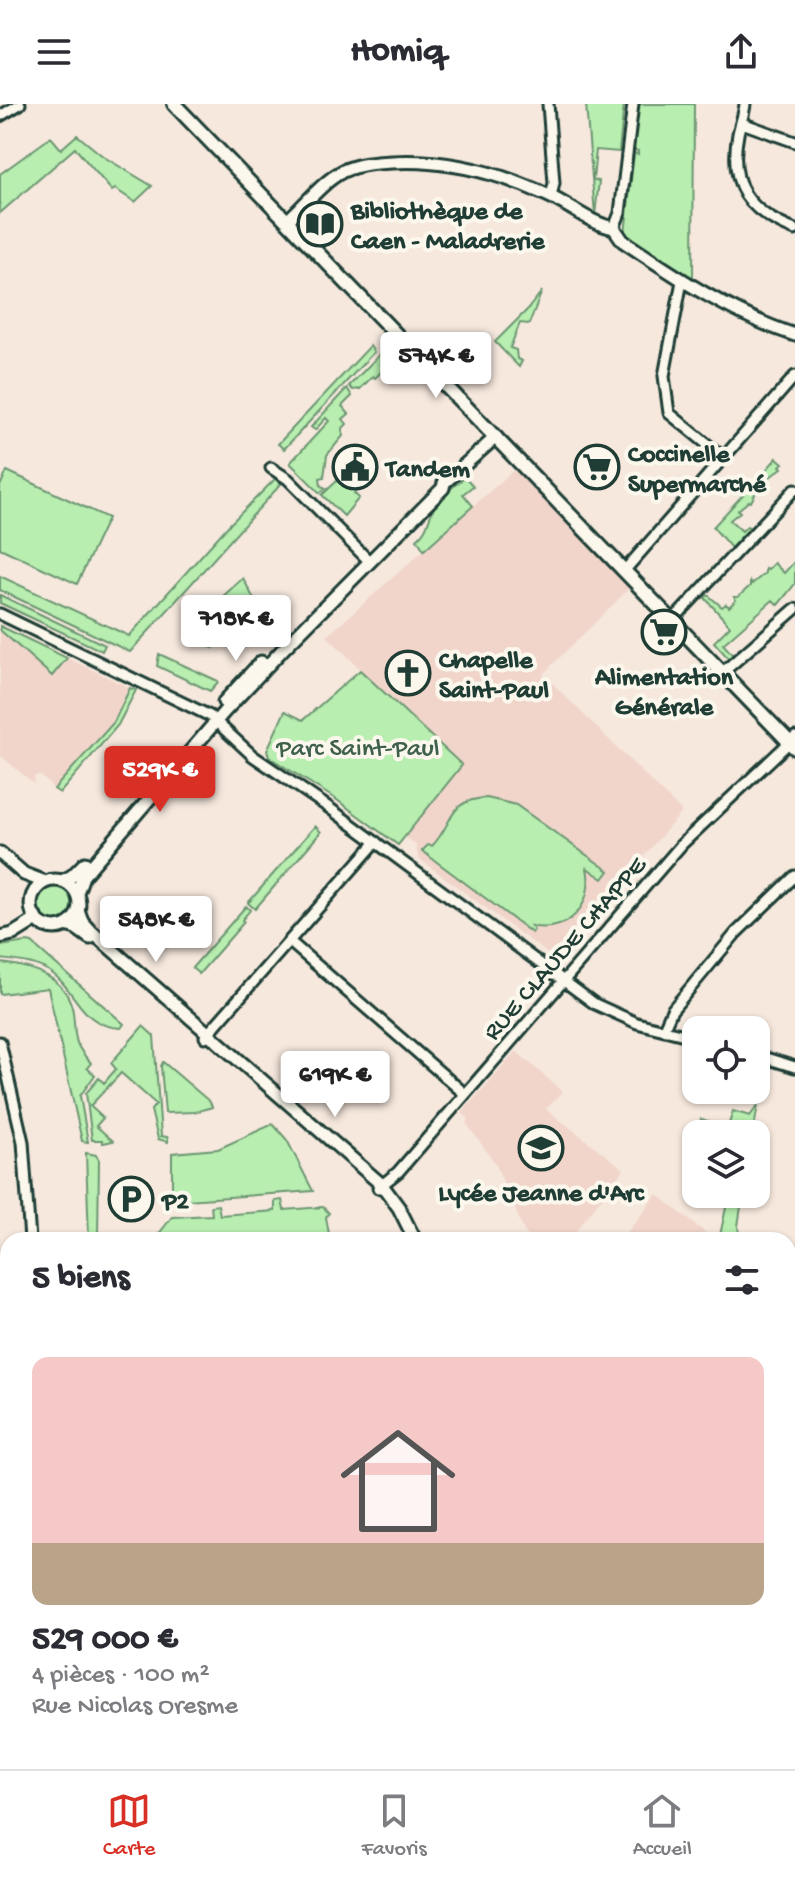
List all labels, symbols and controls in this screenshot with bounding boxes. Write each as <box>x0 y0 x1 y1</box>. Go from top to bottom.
icon: menu <box>32 30 76 74</box>
icon: share <box>719 30 763 74</box>
text: Homiq <box>350 31 445 74</box>
place label: Bibliothèque de Caen - Maladrerie <box>350 198 546 259</box>
library icon: Bibliothèque de Caen - Maladrerie <box>296 200 344 248</box>
pin: 574K € <box>371 332 501 400</box>
text: 574K € <box>398 342 474 373</box>
place label: Coccinelle Supermarché <box>628 441 768 502</box>
public building icon: Tandem <box>331 443 379 491</box>
supermarket icon: Coccinelle Supermarché <box>573 443 621 491</box>
place label: Tandem <box>384 456 470 487</box>
pin: 718K € <box>171 595 301 663</box>
text: 718K € <box>199 605 273 636</box>
supermarket icon: Alimentation Générale <box>640 608 688 656</box>
place label: Chapelle Saint-Paul <box>439 647 549 708</box>
church icon: Chapelle Saint-Paul <box>384 649 432 697</box>
place label: Alimentation Générale <box>594 664 734 725</box>
park label: Parc Saint-Paul <box>276 735 439 766</box>
pin: 529K € <box>95 746 225 814</box>
text: 529K € <box>122 756 198 787</box>
street label: RUE CLAUDE CHAPPE <box>478 851 655 1048</box>
pin: 548K € <box>91 896 221 964</box>
text: 548K € <box>118 906 194 937</box>
map controls <box>682 1016 770 1208</box>
button: locate <box>682 1016 770 1104</box>
pin: 619K € <box>270 1051 400 1119</box>
text: 619K € <box>299 1061 371 1092</box>
button: layers <box>682 1120 770 1208</box>
school or university icon: Lycée Jeanne d'Arc <box>517 1124 565 1172</box>
parking icon: P2 <box>107 1175 155 1223</box>
place label: Lycée Jeanne d'Arc <box>438 1180 646 1211</box>
place label: P2 <box>160 1188 189 1219</box>
icon: filters <box>720 1258 764 1302</box>
text: 5 biens <box>32 1260 129 1300</box>
icon: home <box>326 1409 470 1553</box>
text: 529 000 € <box>32 1621 178 1661</box>
text: 4 pièces · 100 m² <box>32 1661 210 1692</box>
text: Rue Nicolas Oresme <box>32 1692 238 1723</box>
tab: Carte <box>103 1789 155 1863</box>
tab: Favoris <box>361 1789 427 1863</box>
tab: Accueil <box>633 1789 692 1863</box>

